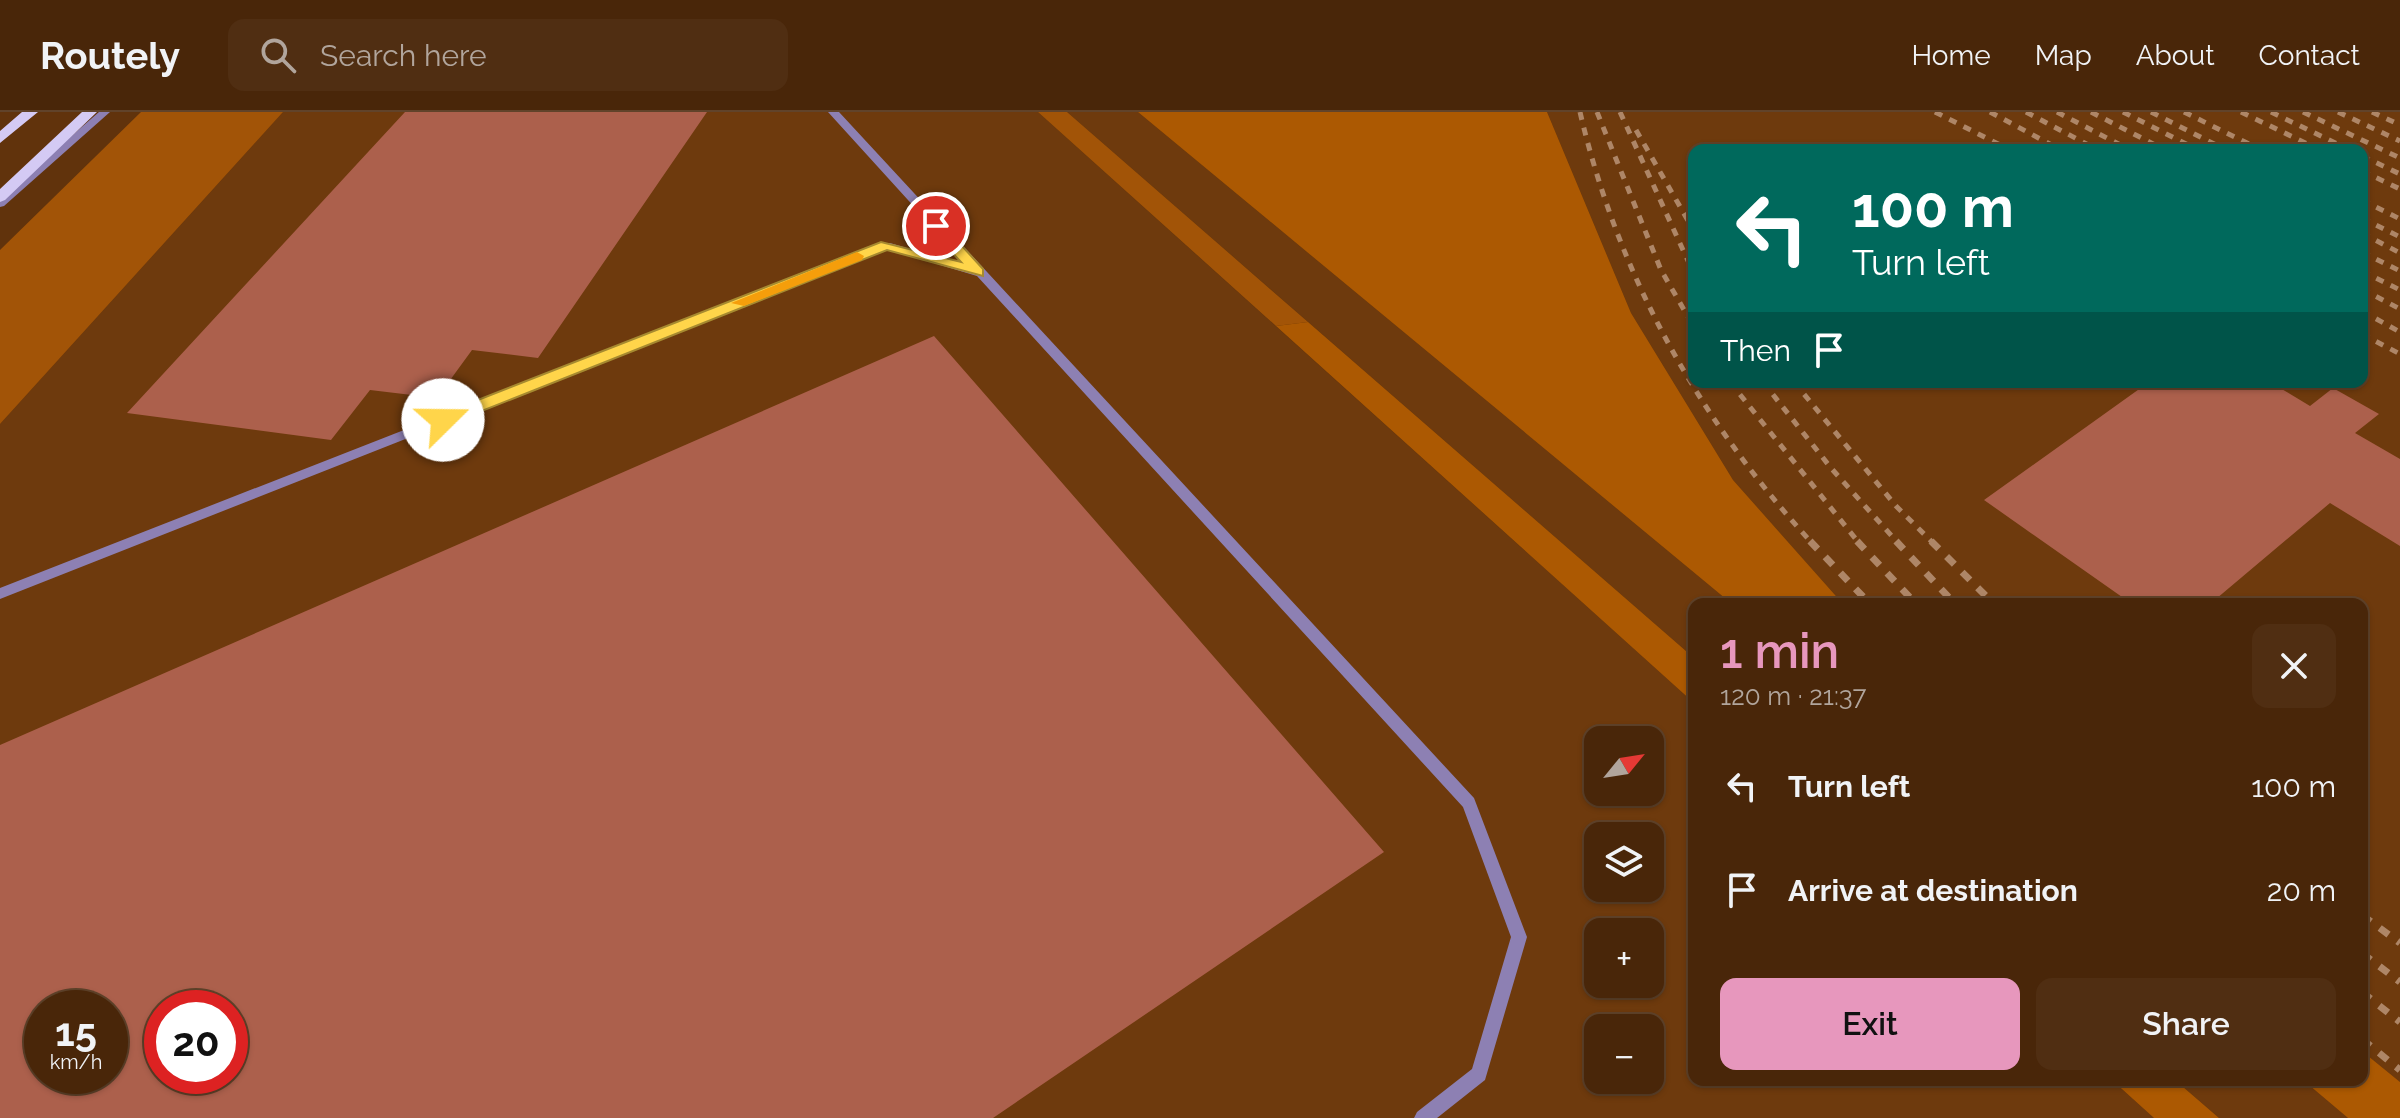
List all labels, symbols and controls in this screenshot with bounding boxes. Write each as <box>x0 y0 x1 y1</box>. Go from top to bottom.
search box <box>228 19 788 91</box>
text: Routely <box>40 33 180 78</box>
icon: search <box>256 33 300 77</box>
text: Search here <box>320 38 487 73</box>
text: Home <box>1911 39 1991 72</box>
text: Map <box>2035 39 2092 72</box>
text: About <box>2136 39 2215 72</box>
text: Contact <box>2259 39 2360 72</box>
text: 100 m <box>1852 174 2014 240</box>
icon: left <box>1720 176 1824 280</box>
pin <box>902 192 970 260</box>
icon: arrive <box>914 204 958 248</box>
text: Turn left <box>1852 241 1990 283</box>
icon: arrive <box>1807 328 1851 372</box>
text: Then <box>1720 333 1791 368</box>
position arrow <box>401 378 485 462</box>
text: 1 min <box>1720 623 1839 679</box>
button: close <box>2252 624 2336 708</box>
text: 120 m · 21:37 <box>1720 681 1867 711</box>
north arrow <box>1584 726 1664 806</box>
map controls <box>1584 726 1664 1094</box>
icon: left <box>1720 764 1764 808</box>
text: Turn left <box>1788 769 1910 804</box>
text: 100 m <box>2251 769 2336 804</box>
button: layers <box>1584 822 1664 902</box>
icon: arrive <box>1720 868 1764 912</box>
text: Arrive at destination <box>1788 873 2078 908</box>
text: 20 m <box>2267 873 2336 908</box>
button: + <box>1584 918 1664 998</box>
button: Exit <box>1720 978 2020 1070</box>
button: Share <box>2036 978 2336 1070</box>
speed limit sign: 20 <box>144 990 248 1094</box>
text: 15 <box>55 1008 97 1055</box>
button: − <box>1584 1014 1664 1094</box>
text: km/h <box>50 1050 102 1074</box>

